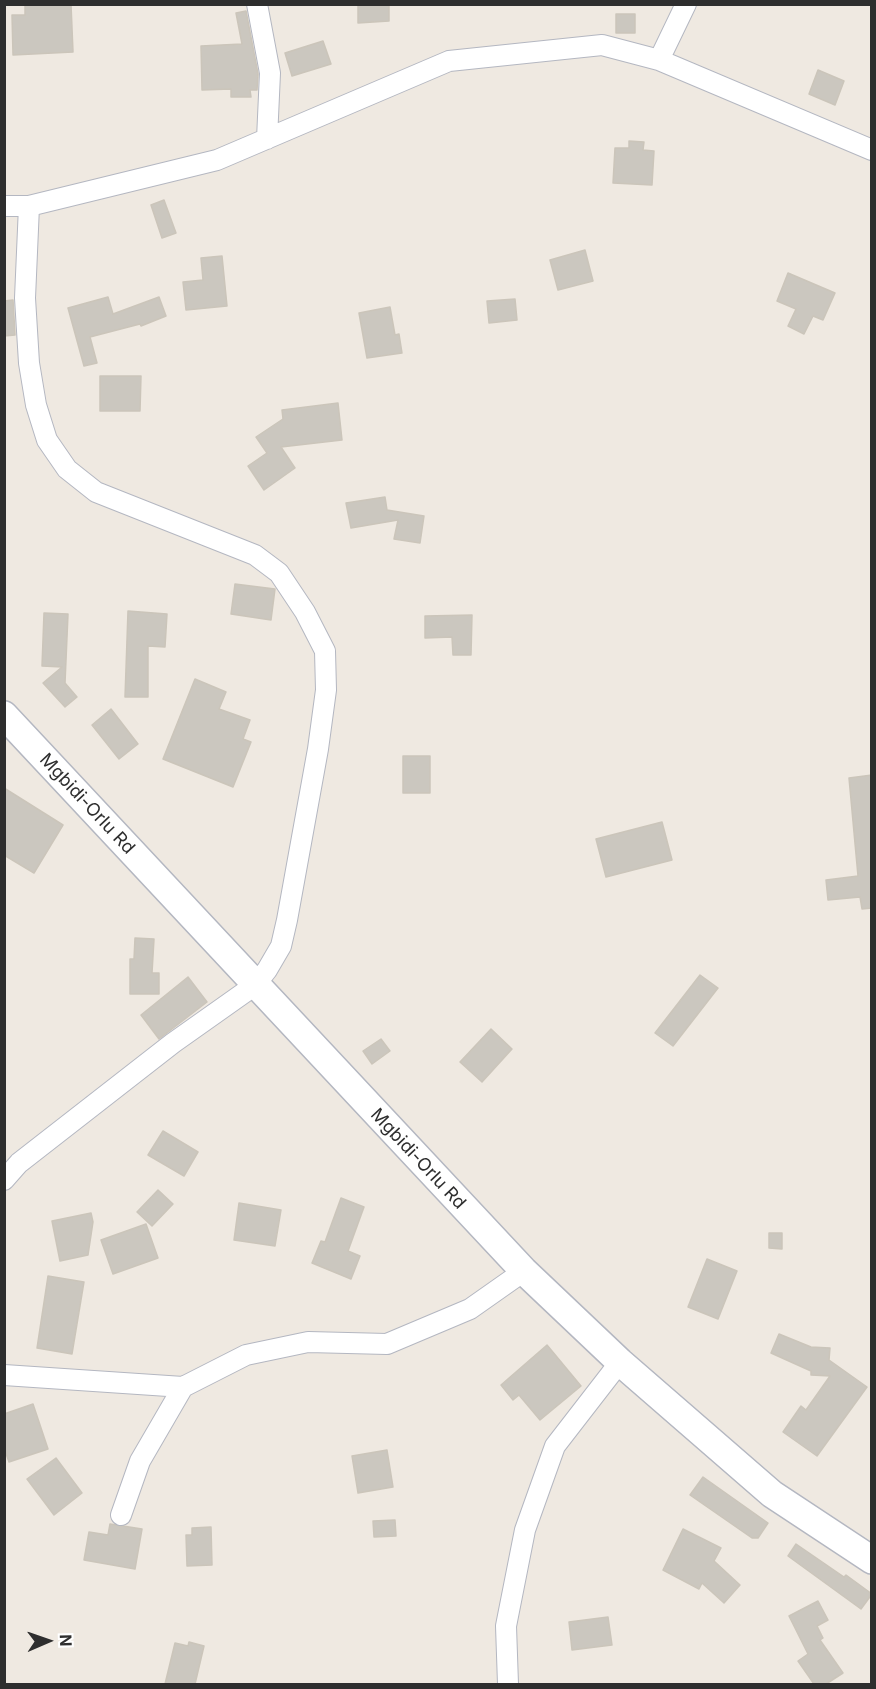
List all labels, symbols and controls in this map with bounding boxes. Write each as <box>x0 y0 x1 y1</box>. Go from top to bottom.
street label: Mgbidi-Orlu Rd <box>35 749 139 859</box>
street label: Mgbidi-Orlu Rd <box>366 1104 470 1214</box>
north arrow <box>18 1611 78 1671</box>
text: N <box>56 1634 76 1647</box>

